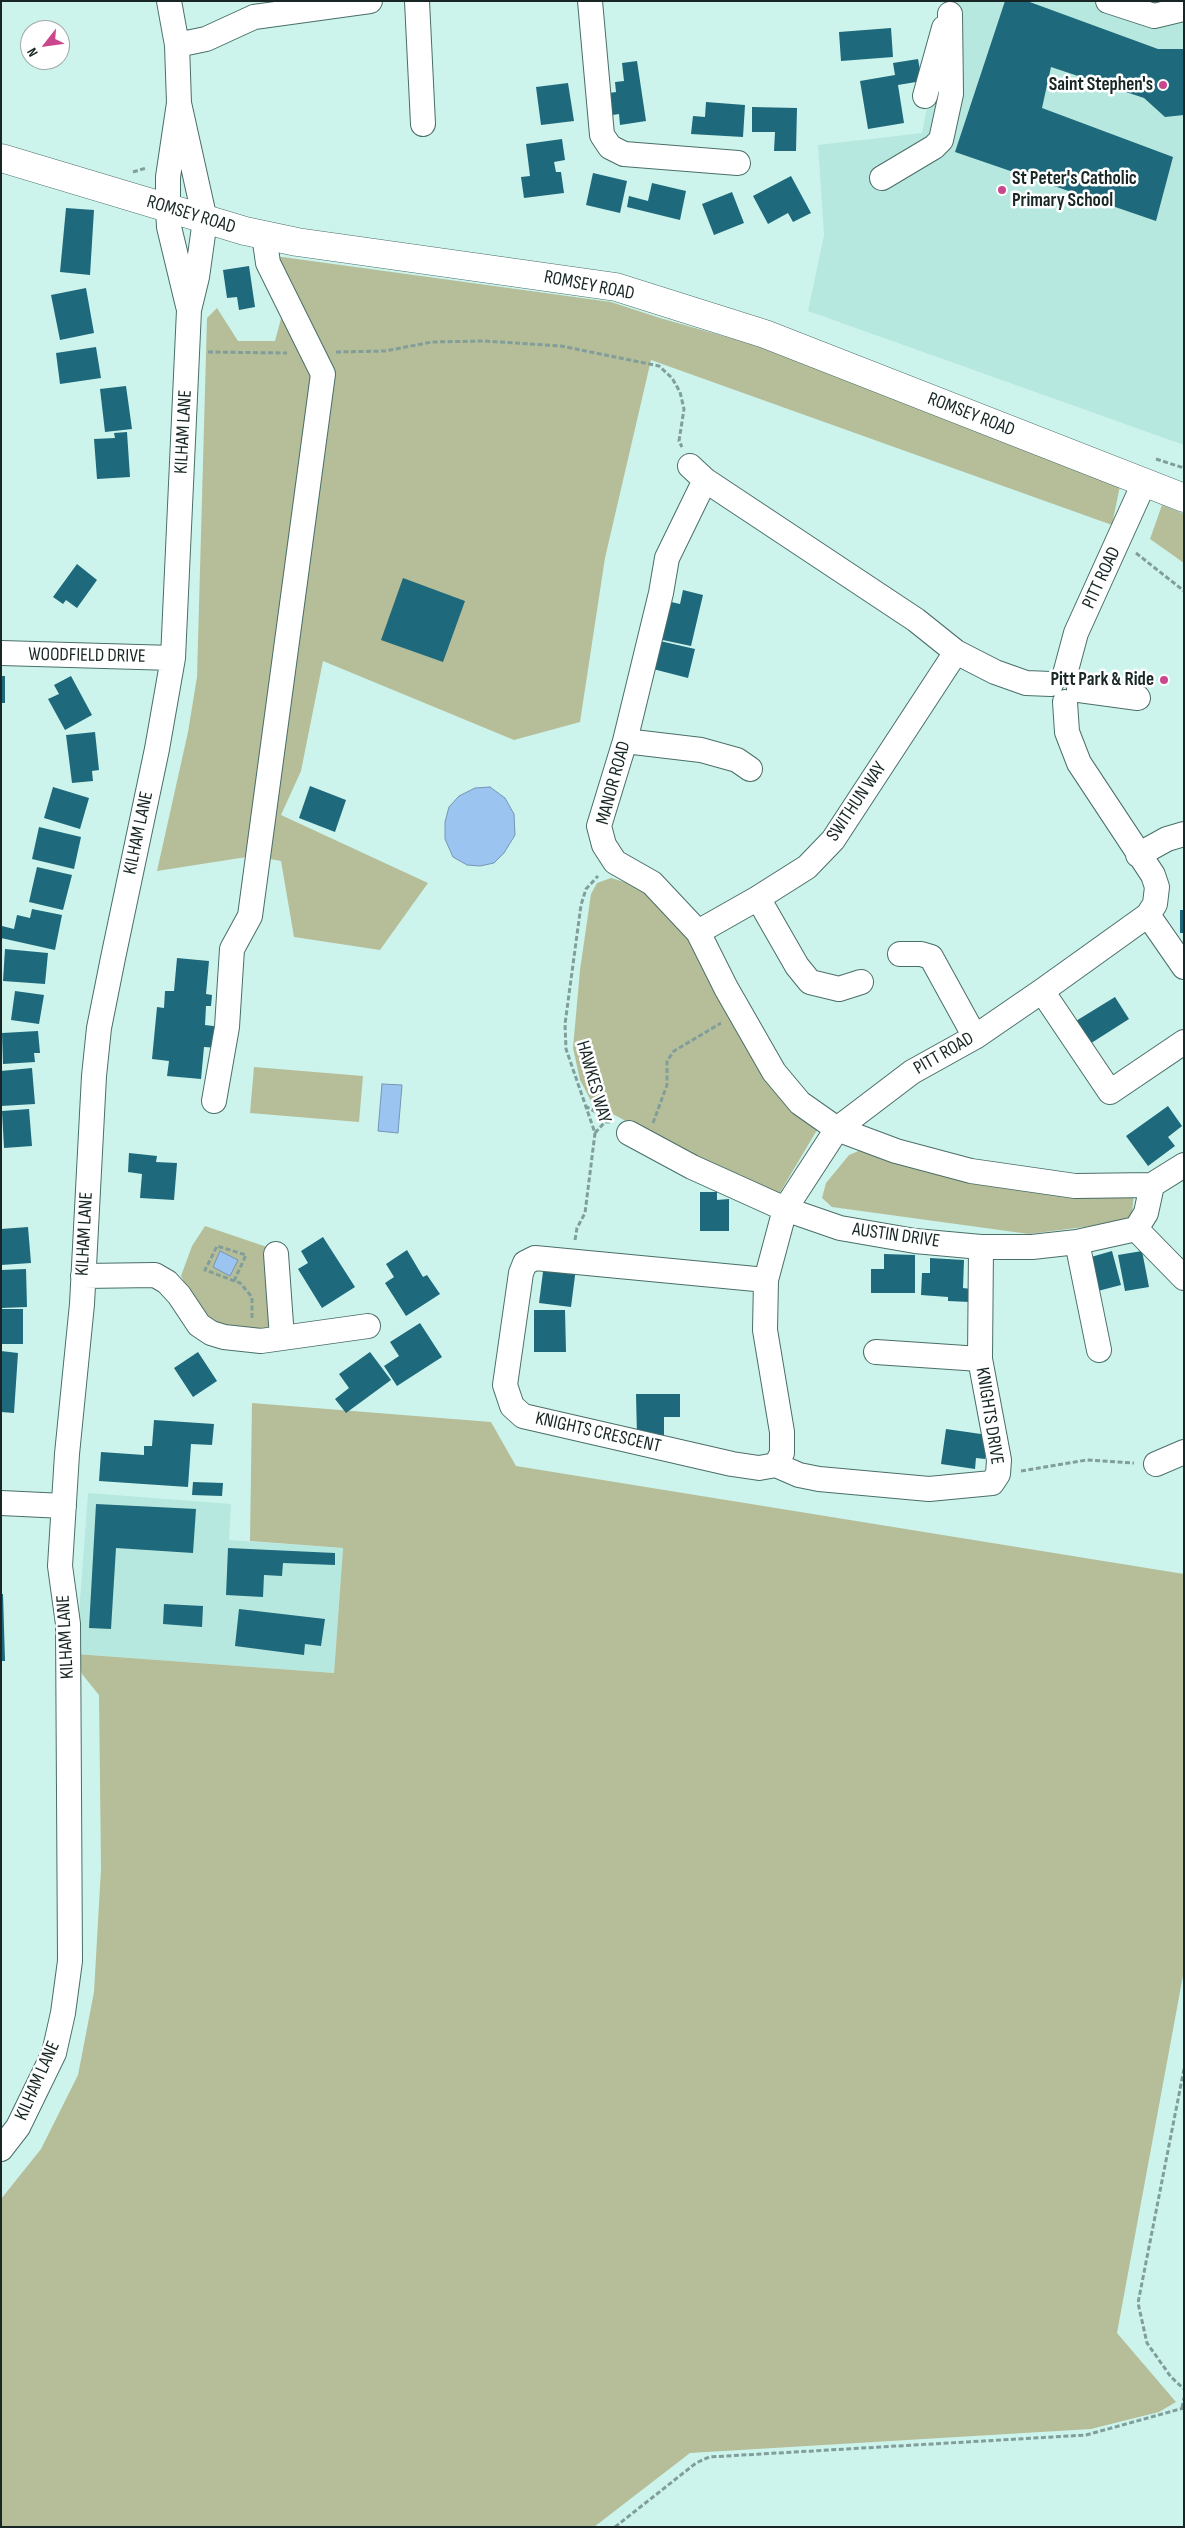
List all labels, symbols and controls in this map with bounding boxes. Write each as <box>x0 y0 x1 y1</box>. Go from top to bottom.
north arrow <box>20 20 70 70</box>
text: N <box>23 45 42 60</box>
place label: Saint Stephen's <box>1049 74 1153 96</box>
marker: Saint Stephen's <box>1157 79 1169 91</box>
place label: St Peter's Catholic Primary School <box>1012 168 1137 212</box>
marker: St Peter's Catholic Primary School <box>996 184 1008 196</box>
street label: ROMSEY ROAD <box>144 191 238 239</box>
street label: ROMSEY ROAD <box>542 266 636 306</box>
street label: ROMSEY ROAD <box>924 388 1018 442</box>
street label: KILHAM LANE <box>170 389 198 475</box>
street label: PITT ROAD <box>1078 543 1126 613</box>
street label: WOODFIELD DRIVE <box>28 644 146 668</box>
place label: Pitt Park & Ride <box>1050 669 1154 691</box>
marker: Pitt Park & Ride <box>1158 674 1170 686</box>
street label: MANOR ROAD <box>592 739 636 827</box>
street label: SWITHUN WAY <box>822 758 892 846</box>
street label: KILHAM LANE <box>119 789 159 877</box>
street label: PITT ROAD <box>910 1028 978 1080</box>
street label: HAWKES WAY <box>570 1038 616 1126</box>
street label: KILHAM LANE <box>71 1191 99 1277</box>
street label: AUSTIN DRIVE <box>851 1219 941 1253</box>
street label: KNIGHTS DRIVE <box>970 1366 1008 1466</box>
street label: KNIGHTS CRESCENT <box>533 1407 663 1459</box>
street label: KILHAM LANE <box>52 1594 80 1680</box>
street label: KILHAM LANE <box>10 2038 66 2124</box>

